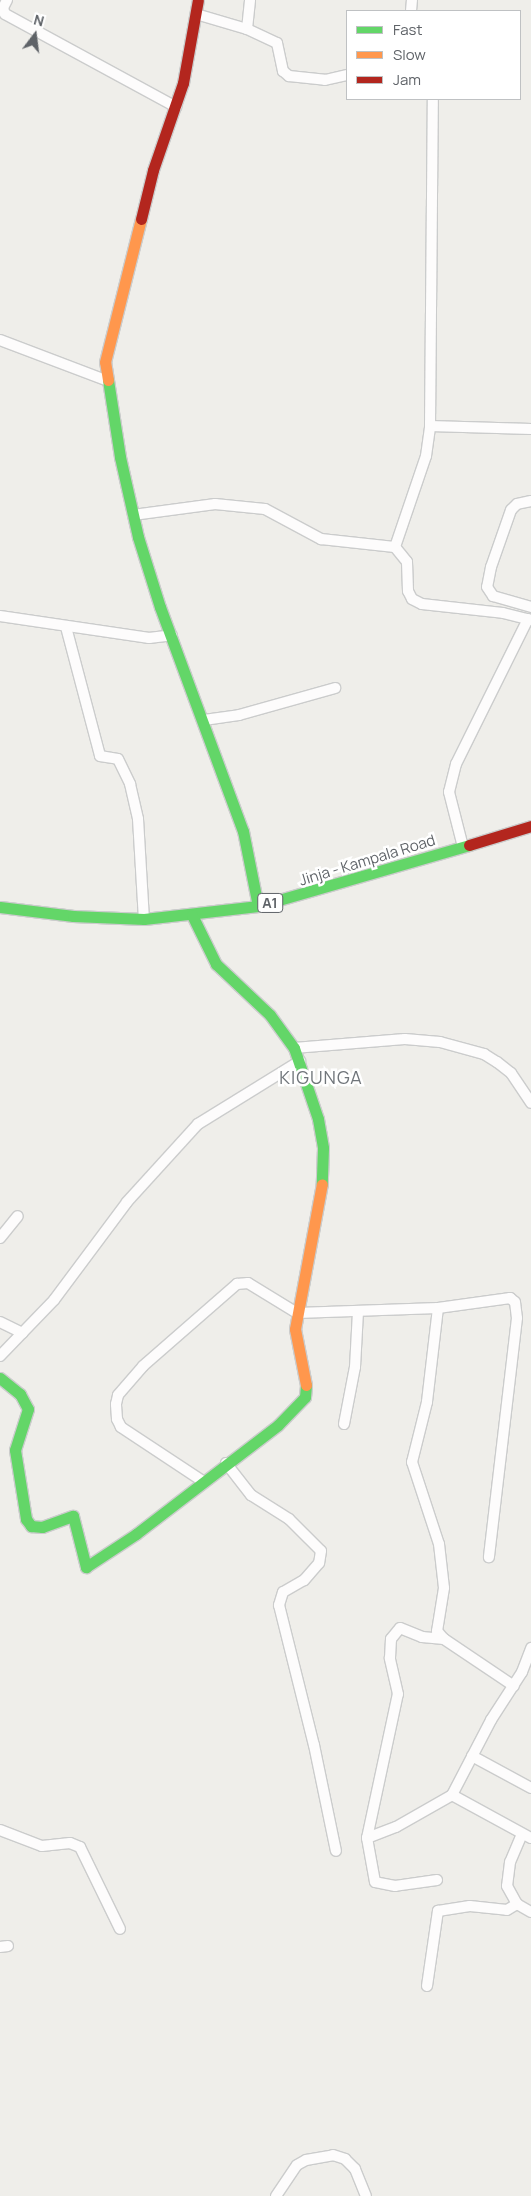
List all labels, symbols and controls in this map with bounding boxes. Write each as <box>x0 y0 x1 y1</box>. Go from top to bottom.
north arrow <box>10 10 60 60</box>
text: N <box>32 10 46 31</box>
legend <box>346 10 521 100</box>
text: Fast <box>393 19 422 40</box>
text: Slow <box>393 44 426 65</box>
text: Jam <box>393 69 421 90</box>
street label: Jinja - Kampala Road <box>297 831 437 889</box>
road number: A1 <box>256 891 284 914</box>
district label: KIGUNGA <box>278 1066 364 1088</box>

